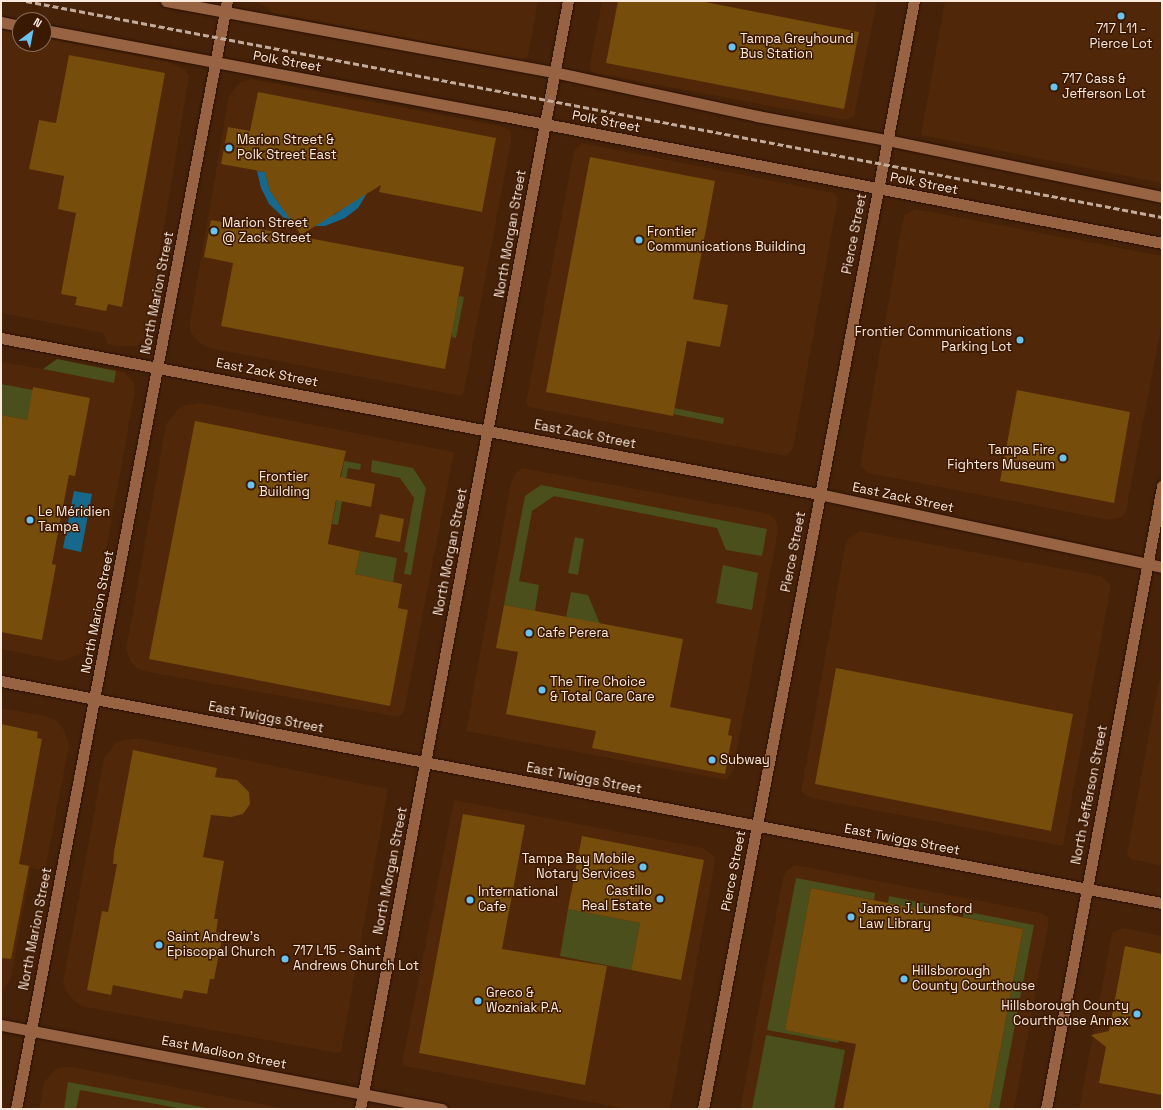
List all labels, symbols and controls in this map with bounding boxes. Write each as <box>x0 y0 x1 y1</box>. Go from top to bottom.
marker: 717 L11 - Pierce Lot <box>1116 11 1126 21</box>
north arrow <box>12 12 52 52</box>
text: N <box>31 15 45 31</box>
place label: 717 L11 - Pierce Lot <box>1090 22 1152 53</box>
place label: Tampa Greyhound Bus Station <box>740 32 854 63</box>
marker: Tampa Greyhound Bus Station <box>727 42 737 52</box>
street label: Polk Street <box>252 48 322 76</box>
place label: 717 Cass & Jefferson Lot <box>1062 72 1146 103</box>
marker: 717 Cass & Jefferson Lot <box>1049 82 1059 92</box>
street label: Polk Street <box>571 108 641 136</box>
place label: Marion Street & Polk Street East <box>237 133 337 164</box>
marker: Marion Street & Polk Street East <box>224 143 234 153</box>
street label: North Morgan Street <box>492 169 530 299</box>
street label: Polk Street <box>889 170 959 198</box>
street label: Pierce Street <box>840 192 870 276</box>
place label: Marion Street @ Zack Street <box>222 216 311 247</box>
place label: Frontier Communications Building <box>647 225 806 256</box>
marker: Marion Street @ Zack Street <box>209 226 219 236</box>
street label: North Marion Street <box>138 230 178 356</box>
marker: Frontier Communications Building <box>634 235 644 245</box>
place label: Frontier Communications Parking Lot <box>855 325 1012 356</box>
marker: Frontier Communications Parking Lot <box>1015 335 1025 345</box>
street label: East Zack Street <box>215 355 319 391</box>
street label: East Zack Street <box>533 417 637 453</box>
place label: Tampa Fire Fighters Museum <box>947 443 1055 474</box>
marker: Tampa Fire Fighters Museum <box>1058 453 1068 463</box>
place label: Frontier Building <box>259 470 310 501</box>
marker: Frontier Building <box>246 480 256 490</box>
street label: East Zack Street <box>851 480 955 516</box>
street label: North Morgan Street <box>431 487 471 617</box>
place label: Le Méridien Tampa <box>38 505 110 536</box>
street label: Pierce Street <box>779 510 809 594</box>
marker: Le Méridien Tampa <box>25 515 35 525</box>
street label: North Marion Street <box>78 549 118 675</box>
place label: Cafe Perera <box>537 625 609 641</box>
marker: Cafe Perera <box>524 628 534 638</box>
place label: The Tire Choice & Total Care Care <box>550 675 655 706</box>
marker: The Tire Choice & Total Care Care <box>537 685 547 695</box>
street label: East Twiggs Street <box>207 699 325 737</box>
street label: North Jefferson Street <box>1069 724 1111 866</box>
place label: Subway <box>720 752 770 768</box>
marker: Subway <box>707 755 717 765</box>
street label: East Twiggs Street <box>525 760 643 798</box>
street label: North Morgan Street <box>371 806 411 936</box>
street label: East Twiggs Street <box>843 821 961 859</box>
street label: Pierce Street <box>719 829 749 913</box>
place label: Tampa Bay Mobile Notary Services <box>522 852 635 883</box>
marker: Tampa Bay Mobile Notary Services <box>638 862 648 872</box>
street label: North Marion Street <box>16 866 56 992</box>
place label: Castillo Real Estate <box>582 884 652 915</box>
place label: International Cafe <box>478 885 558 916</box>
marker: Castillo Real Estate <box>655 894 665 904</box>
marker: International Cafe <box>465 895 475 905</box>
place label: James J. Lunsford Law Library <box>859 902 973 933</box>
marker: James J. Lunsford Law Library <box>846 912 856 922</box>
place label: Saint Andrew's Episcopal Church <box>167 930 275 961</box>
marker: Saint Andrew's Episcopal Church <box>154 940 164 950</box>
place label: 717 L15 - Saint Andrews Church Lot <box>293 944 419 975</box>
marker: 717 L15 - Saint Andrews Church Lot <box>280 954 290 964</box>
place label: Hillsborough County Courthouse <box>912 964 1035 995</box>
marker: Hillsborough County Courthouse <box>899 974 909 984</box>
place label: Greco & Wozniak P.A. <box>486 986 562 1017</box>
marker: Greco & Wozniak P.A. <box>473 996 483 1006</box>
place label: Hillsborough County Courthouse Annex <box>1001 999 1129 1030</box>
marker: Hillsborough County Courthouse Annex <box>1132 1009 1142 1019</box>
street label: East Madison Street <box>160 1033 288 1073</box>

